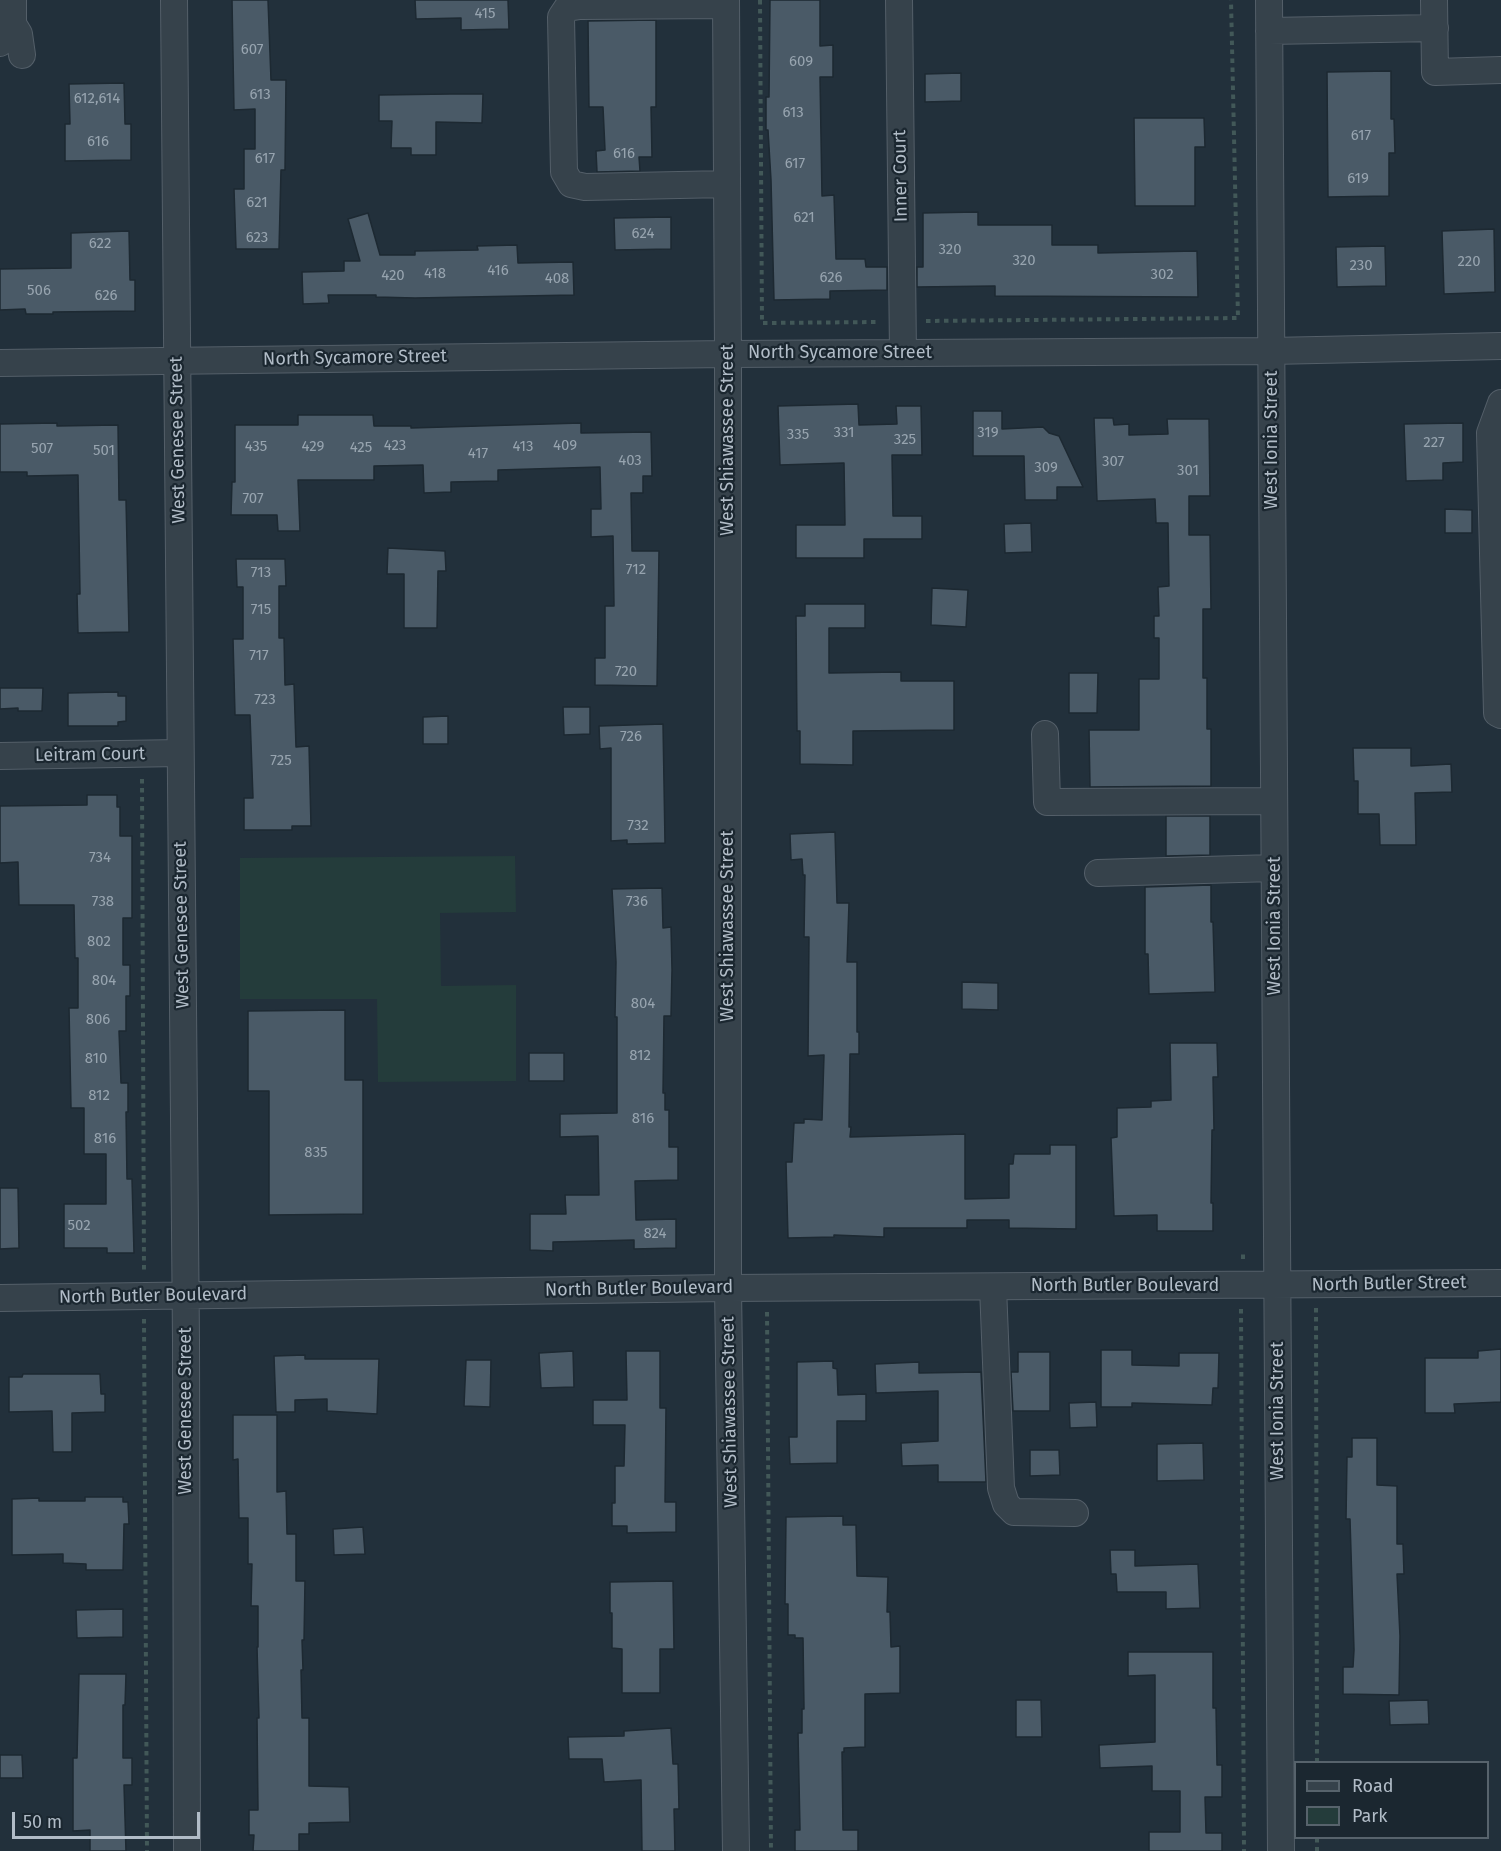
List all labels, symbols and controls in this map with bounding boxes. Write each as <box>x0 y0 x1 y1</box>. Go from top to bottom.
house number: 415 <box>474 5 496 23</box>
house number: 607 <box>241 41 263 59</box>
house number: 609 <box>789 53 813 71</box>
house number: 613 <box>249 86 271 104</box>
house number: 612,614 <box>74 90 120 108</box>
house number: 613 <box>782 104 804 122</box>
house number: 617 <box>1351 127 1371 145</box>
street label: Inner Court <box>889 130 913 222</box>
house number: 616 <box>87 133 109 151</box>
house number: 616 <box>613 145 635 163</box>
house number: 617 <box>255 150 275 168</box>
house number: 617 <box>785 155 805 173</box>
house number: 619 <box>1347 170 1369 188</box>
house number: 621 <box>246 194 268 212</box>
house number: 621 <box>793 209 815 227</box>
house number: 624 <box>632 225 654 243</box>
house number: 623 <box>246 229 268 247</box>
house number: 622 <box>89 235 111 253</box>
house number: 320 <box>938 241 962 259</box>
house number: 320 <box>1012 252 1036 270</box>
house number: 220 <box>1457 253 1481 271</box>
house number: 230 <box>1349 257 1373 275</box>
house number: 416 <box>487 262 509 280</box>
house number: 418 <box>424 265 446 283</box>
house number: 302 <box>1150 266 1174 284</box>
house number: 420 <box>381 267 405 285</box>
house number: 626 <box>819 269 843 287</box>
house number: 408 <box>545 270 569 288</box>
house number: 506 <box>27 282 51 300</box>
house number: 626 <box>94 287 118 305</box>
street label: North Sycamore Street <box>748 342 932 364</box>
street label: West Shiawassee Street <box>717 344 739 536</box>
street label: North Sycamore Street <box>263 346 447 370</box>
street label: West Genesee Street <box>166 356 190 524</box>
street label: West Ionia Street <box>1261 370 1283 510</box>
house number: 331 <box>833 424 855 442</box>
house number: 319 <box>977 424 999 442</box>
house number: 335 <box>787 426 809 444</box>
house number: 325 <box>894 431 916 449</box>
house number: 227 <box>1423 434 1445 452</box>
house number: 423 <box>384 437 406 455</box>
house number: 409 <box>553 437 577 455</box>
house number: 435 <box>245 438 267 456</box>
house number: 429 <box>302 438 324 456</box>
house number: 413 <box>512 438 534 456</box>
house number: 425 <box>350 439 372 457</box>
house number: 507 <box>31 440 53 458</box>
house number: 501 <box>93 442 115 460</box>
house number: 417 <box>468 445 488 463</box>
house number: 403 <box>618 452 642 470</box>
house number: 307 <box>1102 453 1124 471</box>
house number: 309 <box>1034 459 1058 477</box>
house number: 301 <box>1177 462 1199 480</box>
house number: 707 <box>242 490 264 508</box>
house number: 712 <box>626 561 646 579</box>
house number: 713 <box>251 564 271 582</box>
house number: 715 <box>251 601 271 619</box>
house number: 717 <box>249 647 269 665</box>
house number: 720 <box>615 663 637 681</box>
house number: 723 <box>254 691 276 709</box>
house number: 726 <box>620 728 642 746</box>
street label: Leitram Court <box>35 743 145 767</box>
house number: 725 <box>270 752 292 770</box>
house number: 732 <box>627 817 649 835</box>
street label: West Shiawassee Street <box>717 830 739 1022</box>
street label: West Genesee Street <box>170 841 194 1009</box>
house number: 734 <box>89 849 111 867</box>
street label: West Ionia Street <box>1264 856 1286 996</box>
house number: 738 <box>92 893 114 911</box>
house number: 736 <box>626 893 648 911</box>
house number: 802 <box>87 933 111 951</box>
house number: 804 <box>92 972 116 990</box>
house number: 804 <box>631 995 655 1013</box>
house number: 806 <box>86 1011 110 1029</box>
house number: 812 <box>629 1047 651 1065</box>
house number: 810 <box>85 1050 107 1068</box>
house number: 812 <box>88 1087 110 1105</box>
house number: 816 <box>632 1110 654 1128</box>
house number: 816 <box>94 1130 116 1148</box>
house number: 835 <box>304 1144 328 1162</box>
house number: 502 <box>67 1217 91 1235</box>
house number: 824 <box>643 1225 667 1243</box>
street label: North Butler Street <box>1311 1272 1467 1296</box>
street label: North Butler Boulevard <box>1031 1275 1219 1297</box>
street label: North Butler Boulevard <box>545 1277 733 1301</box>
street label: North Butler Boulevard <box>59 1284 247 1308</box>
street label: West Shiawassee Street <box>718 1316 742 1508</box>
street label: West Genesee Street <box>175 1327 197 1495</box>
street label: West Ionia Street <box>1267 1341 1289 1481</box>
legend <box>1294 1761 1489 1839</box>
text: Road <box>1352 1775 1394 1797</box>
scale bar <box>15 1800 202 1838</box>
text: Park <box>1352 1805 1387 1827</box>
text: 50 m <box>23 1811 62 1833</box>

